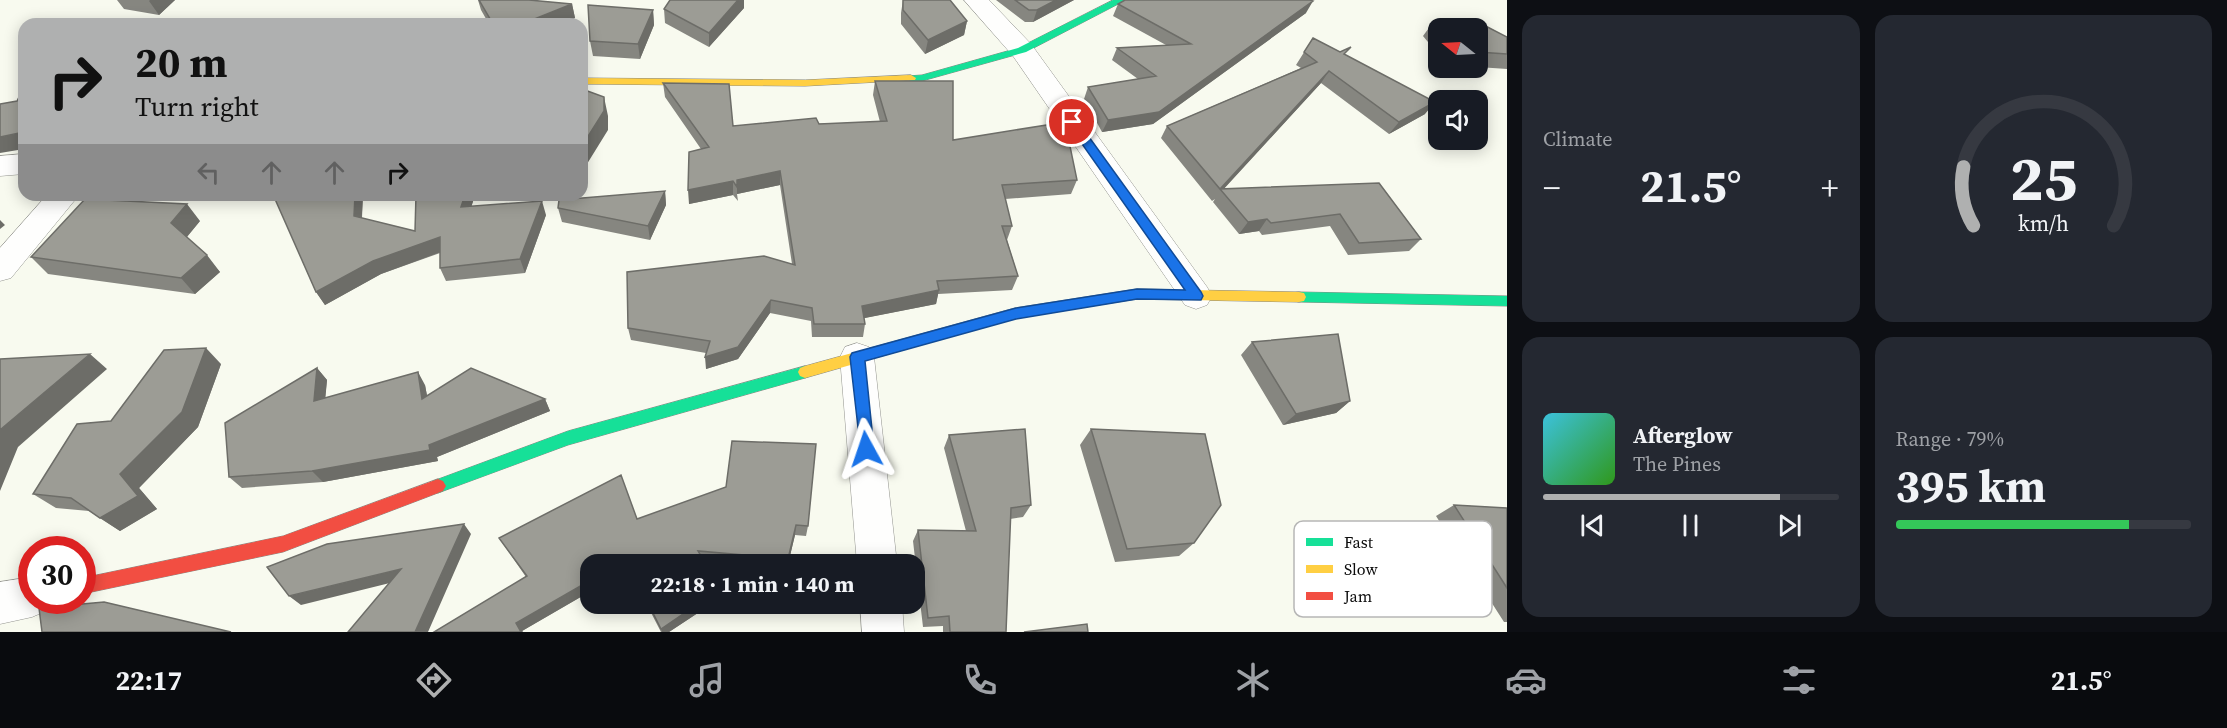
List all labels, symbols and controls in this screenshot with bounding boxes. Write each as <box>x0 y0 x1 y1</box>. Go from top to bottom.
north arrow <box>1428 18 1488 78</box>
map controls <box>1428 18 1488 150</box>
text: 20 m <box>135 33 228 91</box>
icon: right <box>36 42 114 120</box>
text: Turn right <box>135 88 259 125</box>
button: sound <box>1428 90 1488 150</box>
pin <box>1046 96 1097 147</box>
icon: arrive <box>1055 105 1088 138</box>
text: Climate <box>1543 125 1612 153</box>
text: 25 <box>2009 135 2077 221</box>
text: 21.5° <box>1640 155 1741 217</box>
icon: left <box>192 156 225 189</box>
icon: ahead <box>255 156 288 189</box>
icon: ahead <box>318 156 351 189</box>
icon: right <box>381 156 414 189</box>
text: − <box>1543 165 1561 210</box>
text: + <box>1821 165 1839 210</box>
text: km/h <box>2018 209 2069 238</box>
position arrow <box>834 417 898 481</box>
text: Afterglow <box>1633 420 1733 450</box>
text: Range · 79% <box>1896 425 2004 453</box>
text: The Pines <box>1633 450 1721 478</box>
text: 395 km <box>1896 455 2046 517</box>
icon: previous <box>1576 509 1609 542</box>
icon: pause <box>1674 509 1707 542</box>
icon: next <box>1773 509 1806 542</box>
legend <box>1294 521 1492 617</box>
text: Fast <box>1344 531 1374 553</box>
speed limit sign: 30 <box>18 536 96 614</box>
text: Slow <box>1344 558 1379 580</box>
text: 22:18 · 1 min · 140 m <box>651 569 854 599</box>
text: Jam <box>1343 585 1372 607</box>
icon: directions <box>413 659 455 701</box>
icon: music <box>686 659 728 701</box>
icon: phone <box>959 659 1001 701</box>
icon: climate <box>1232 659 1274 701</box>
icon: car <box>1505 659 1547 701</box>
icon: filters <box>1778 659 1820 701</box>
text: 22:17 <box>115 662 182 699</box>
text: 21.5° <box>2051 662 2112 699</box>

